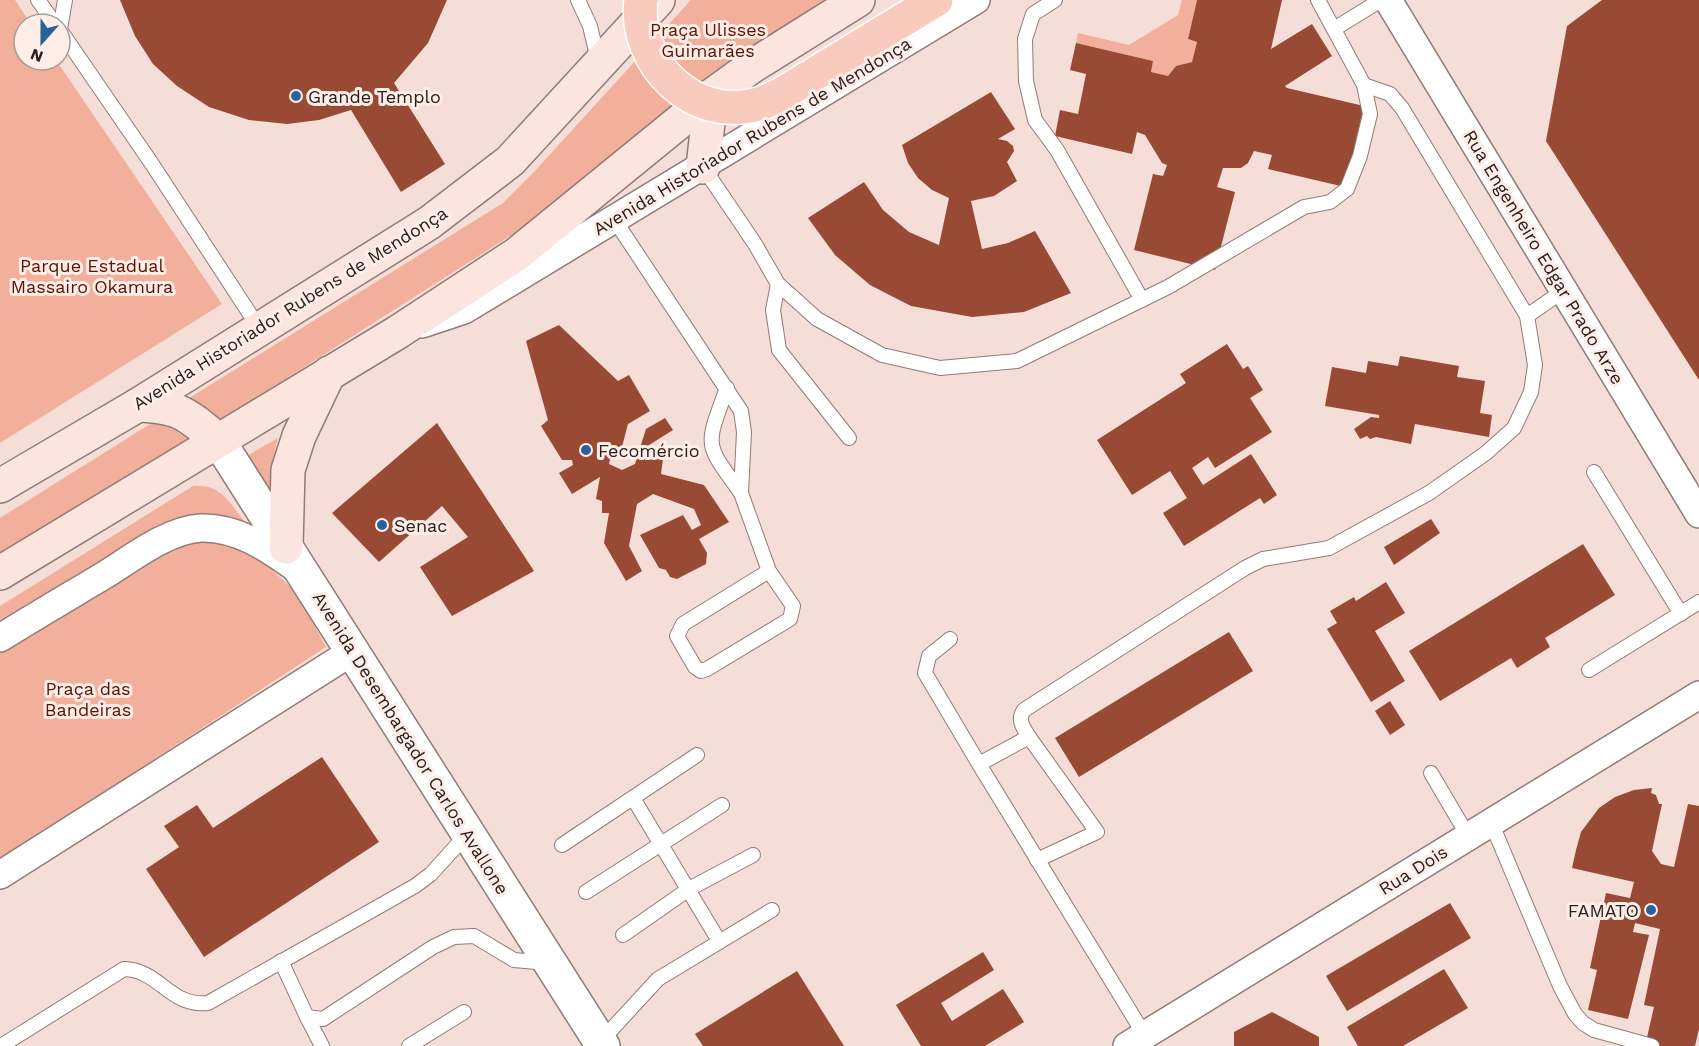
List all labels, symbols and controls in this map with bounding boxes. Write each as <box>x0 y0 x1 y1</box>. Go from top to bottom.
north arrow <box>12 12 72 72</box>
park label: Praça Ulisses Guimarães <box>650 19 766 61</box>
street label: Avenida Historiador Rubens de Mendonça <box>589 33 915 239</box>
text: N <box>28 45 46 67</box>
place label: Grande Templo <box>308 86 441 107</box>
marker: Grande Templo <box>289 89 303 103</box>
street label: Rua Engenheiro Edgar Prado Arze <box>1460 126 1628 388</box>
street label: Avenida Historiador Rubens de Mendonça <box>129 202 451 414</box>
park label: Parque Estadual Massairo Okamura <box>11 255 173 297</box>
place label: Fecomércio <box>598 440 700 461</box>
marker: Fecomércio <box>579 443 593 457</box>
place label: Senac <box>394 515 447 536</box>
marker: Senac <box>375 518 389 532</box>
street label: Avenida Desembargador Carlos Avallone <box>309 588 513 898</box>
park label: Praça das Bandeiras <box>45 678 131 720</box>
street label: Rua Dois <box>1375 841 1451 899</box>
place label: FAMATO <box>1568 900 1639 921</box>
marker: FAMATO <box>1644 903 1658 917</box>

